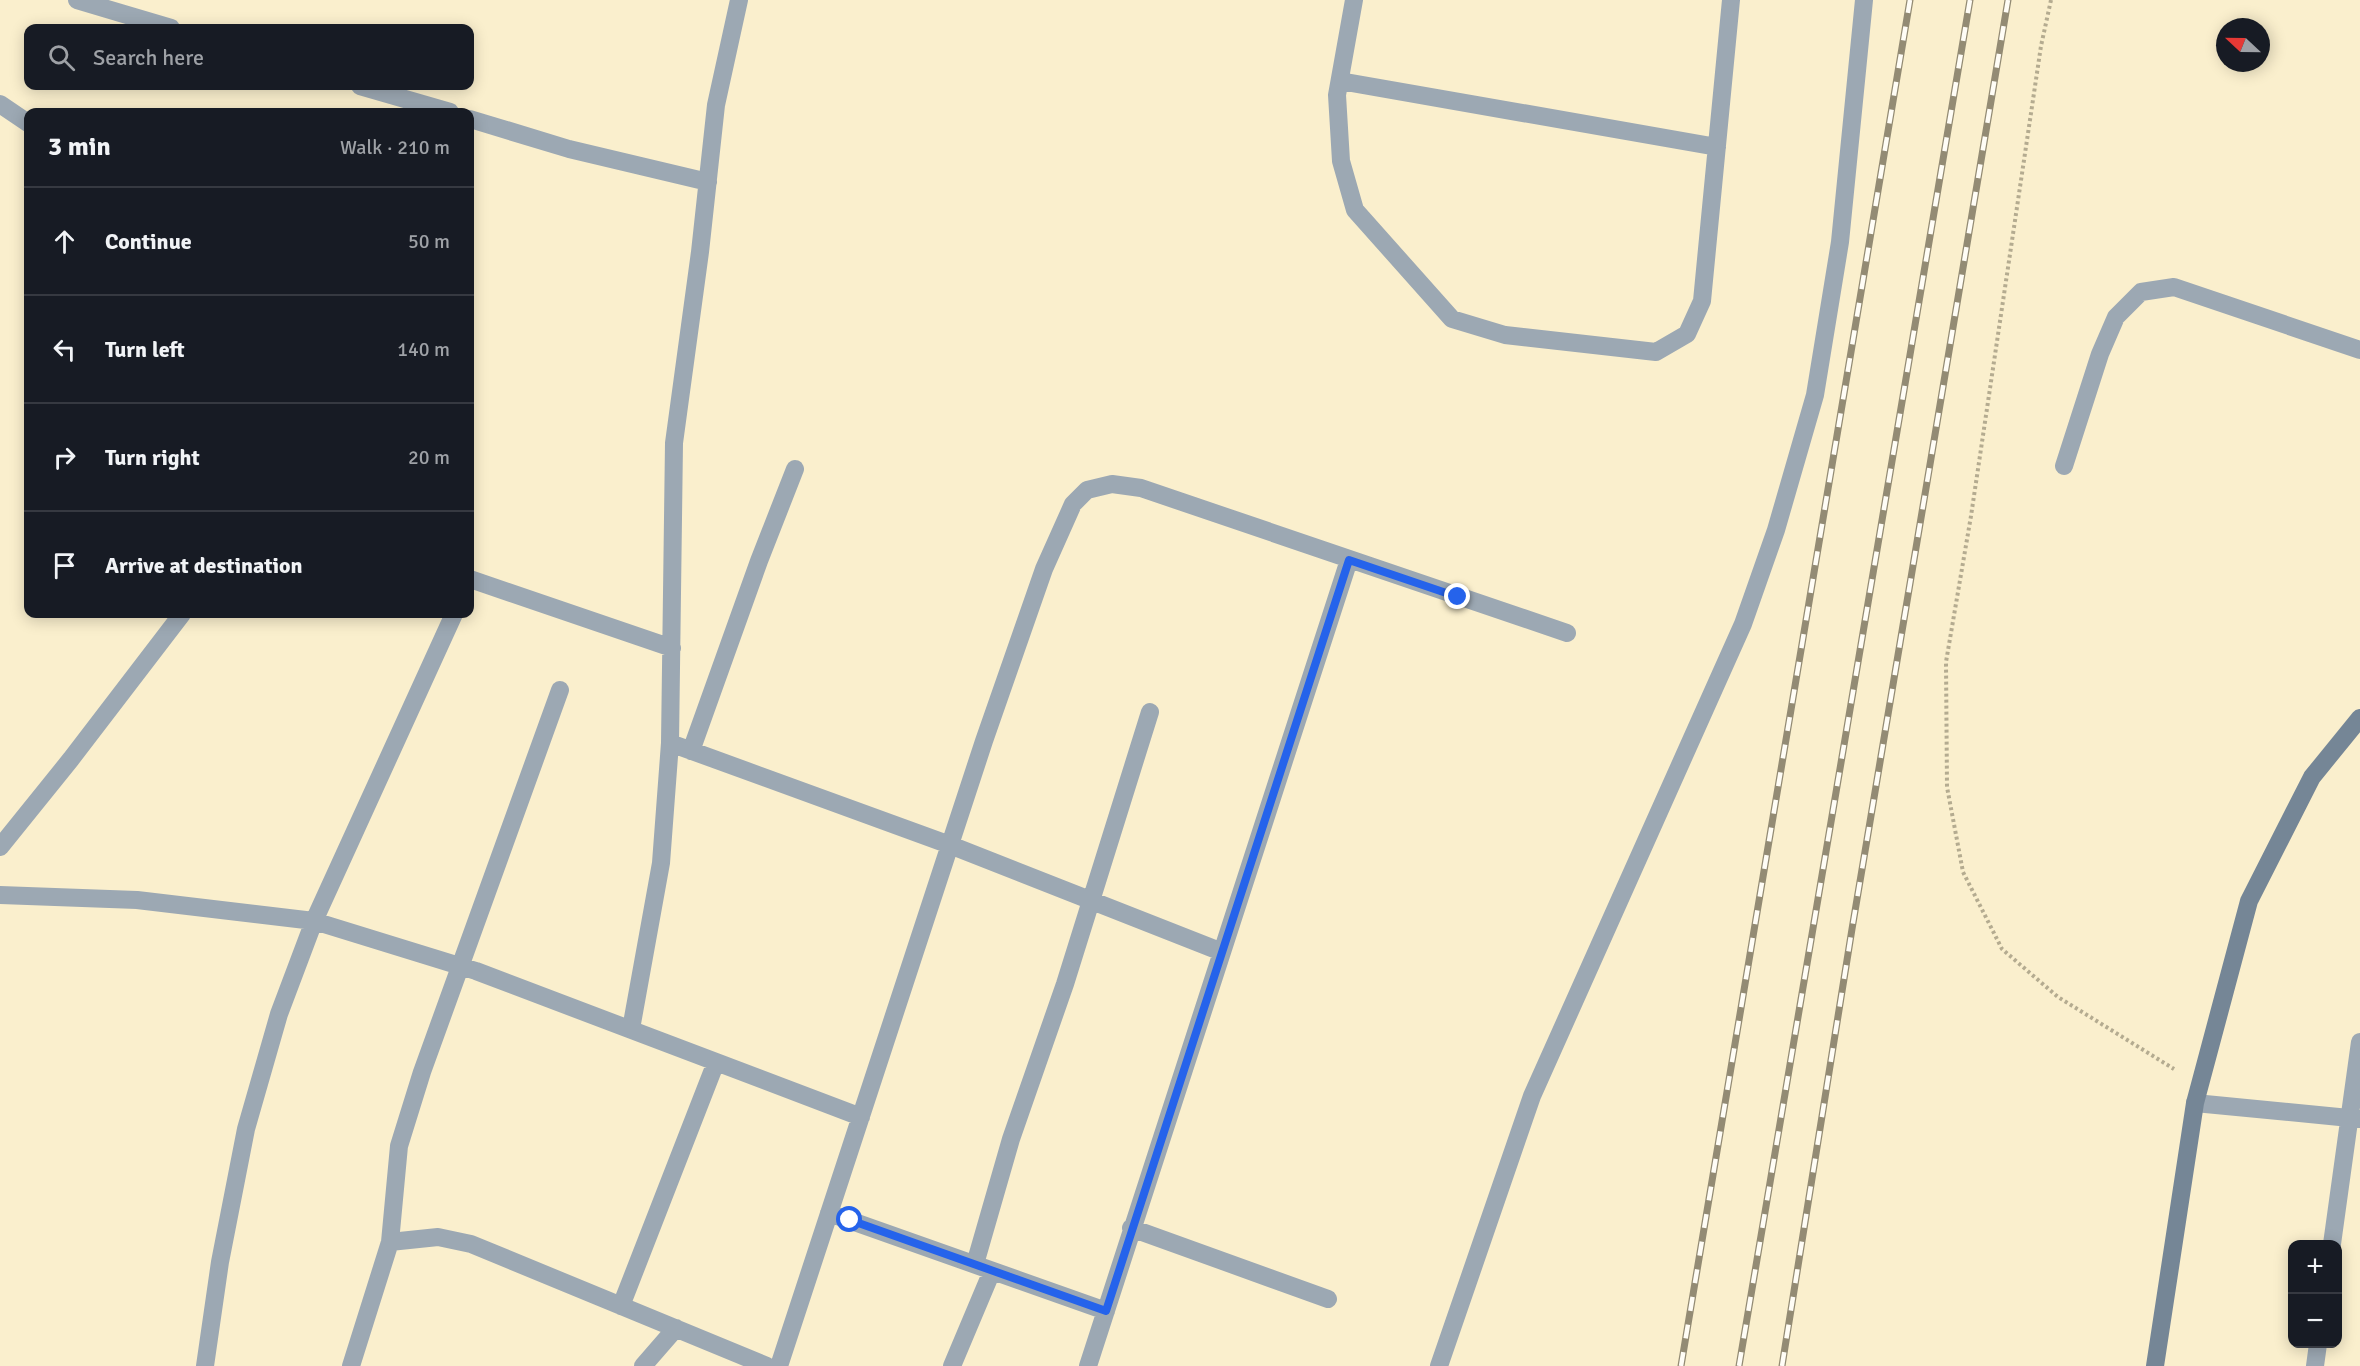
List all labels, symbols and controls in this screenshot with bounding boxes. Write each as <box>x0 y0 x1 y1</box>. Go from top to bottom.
north arrow <box>2216 18 2270 72</box>
search box <box>24 24 474 90</box>
icon: search <box>45 41 78 74</box>
text: Search here <box>93 44 204 71</box>
text: 3 min <box>48 131 111 163</box>
text: Walk · 210 m <box>340 135 450 160</box>
icon: ahead <box>48 225 81 258</box>
text: Continue <box>105 228 192 255</box>
text: 50 m <box>408 229 450 254</box>
icon: left <box>48 333 81 366</box>
text: Turn left <box>105 336 185 363</box>
text: 140 m <box>397 337 450 362</box>
icon: right <box>48 441 81 474</box>
text: Turn right <box>105 444 200 471</box>
text: 20 m <box>408 445 450 470</box>
icon: arrive <box>48 549 81 582</box>
text: Arrive at destination <box>105 552 302 579</box>
route end <box>1444 583 1470 609</box>
route start <box>836 1206 862 1232</box>
map controls <box>2288 1240 2342 1348</box>
button: + <box>2288 1240 2342 1294</box>
button: − <box>2288 1294 2342 1348</box>

